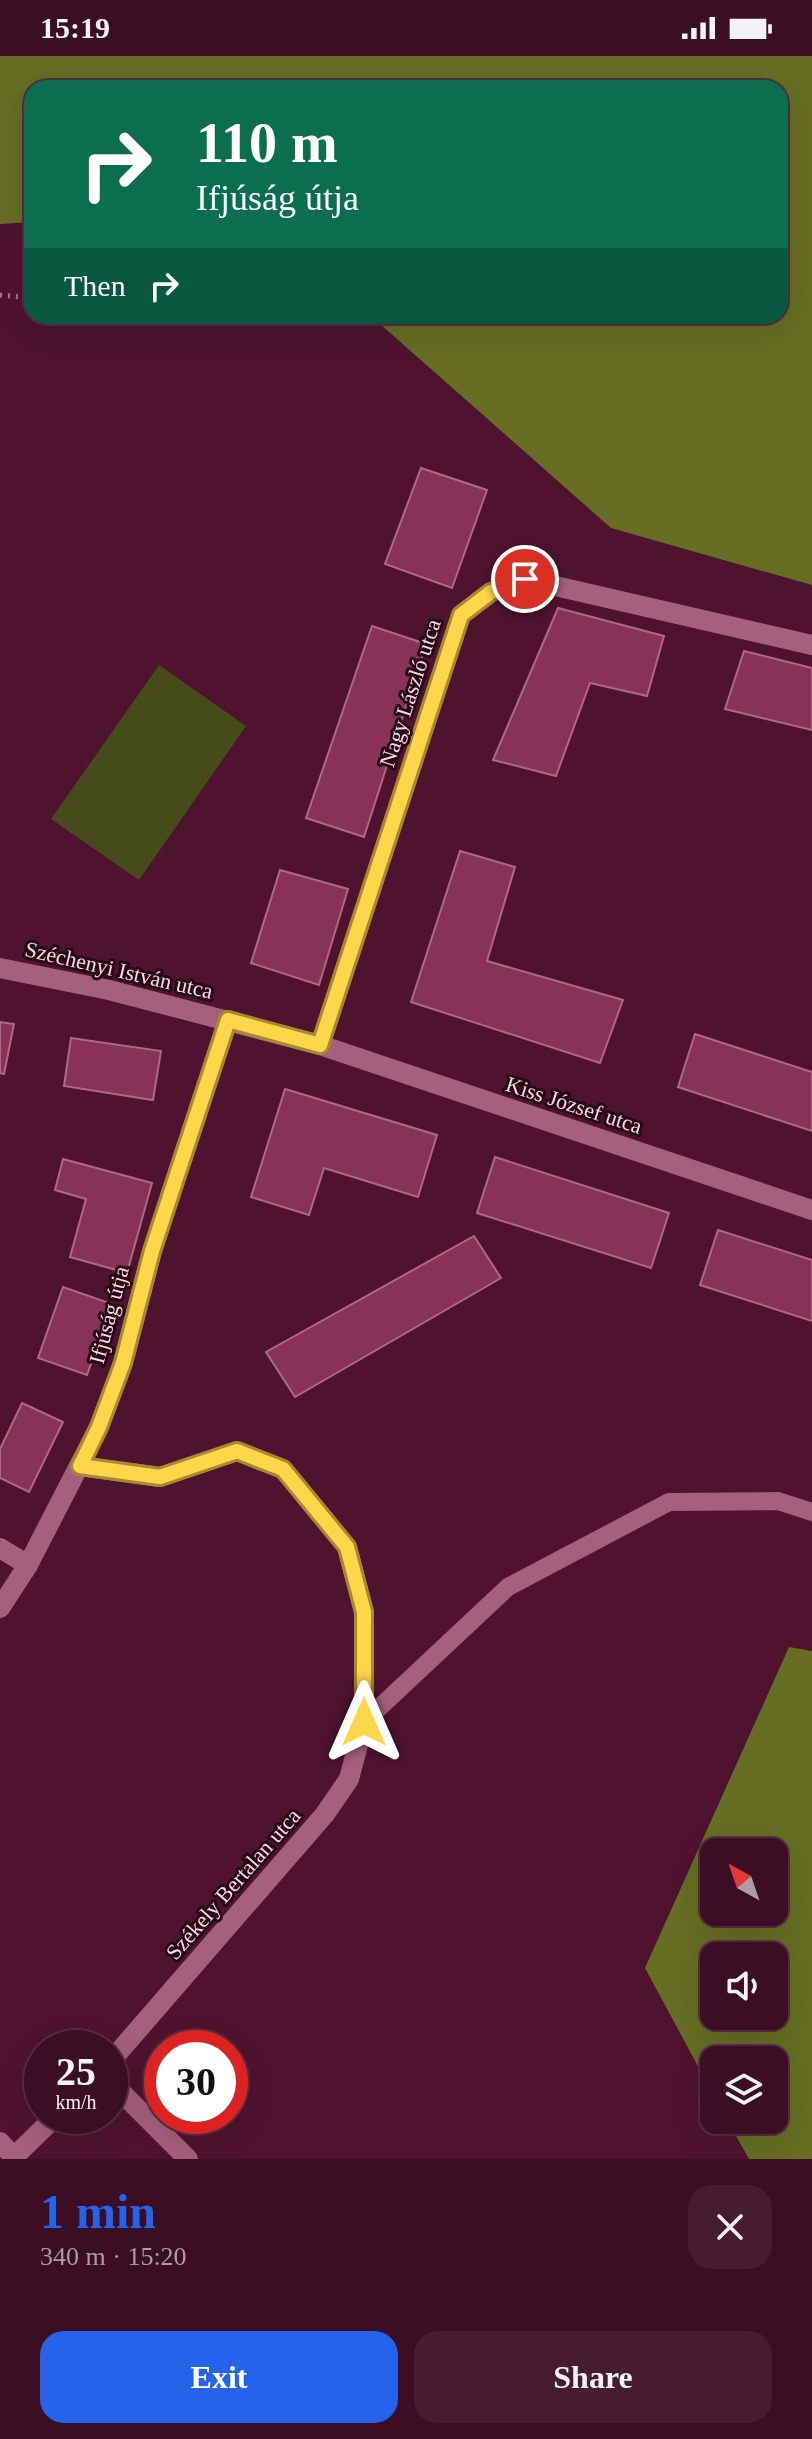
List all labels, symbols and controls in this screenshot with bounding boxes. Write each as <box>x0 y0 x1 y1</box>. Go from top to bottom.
text: 15:19 <box>40 11 110 44</box>
icon: right <box>64 112 168 216</box>
text: 110 m <box>196 112 338 174</box>
text: Ifjúság útja <box>196 178 359 218</box>
icon: right <box>142 264 186 308</box>
text: Then <box>64 269 126 302</box>
pin <box>491 545 559 613</box>
icon: arrive <box>503 557 547 601</box>
street label: Nagy László utca <box>374 616 446 770</box>
street label: Széchenyi István utca <box>23 936 215 1004</box>
street label: Kiss József utca <box>503 1071 645 1139</box>
street label: Ifjúság útja <box>84 1263 134 1366</box>
position arrow <box>322 1680 406 1764</box>
street label: Székely Bertalan utca <box>161 1803 306 1965</box>
north arrow <box>700 1838 788 1926</box>
map controls <box>700 1838 788 2134</box>
button: sound <box>700 1942 788 2030</box>
speed limit sign: 30 <box>144 2030 248 2134</box>
button: layers <box>700 2046 788 2134</box>
text: 25 <box>56 2049 96 2094</box>
text: km/h <box>55 2091 97 2113</box>
text: 1 min <box>40 2185 156 2238</box>
button: close <box>688 2185 772 2269</box>
text: 340 m · 15:20 <box>40 2242 187 2271</box>
button: Exit <box>40 2331 398 2423</box>
button: Share <box>414 2331 772 2423</box>

